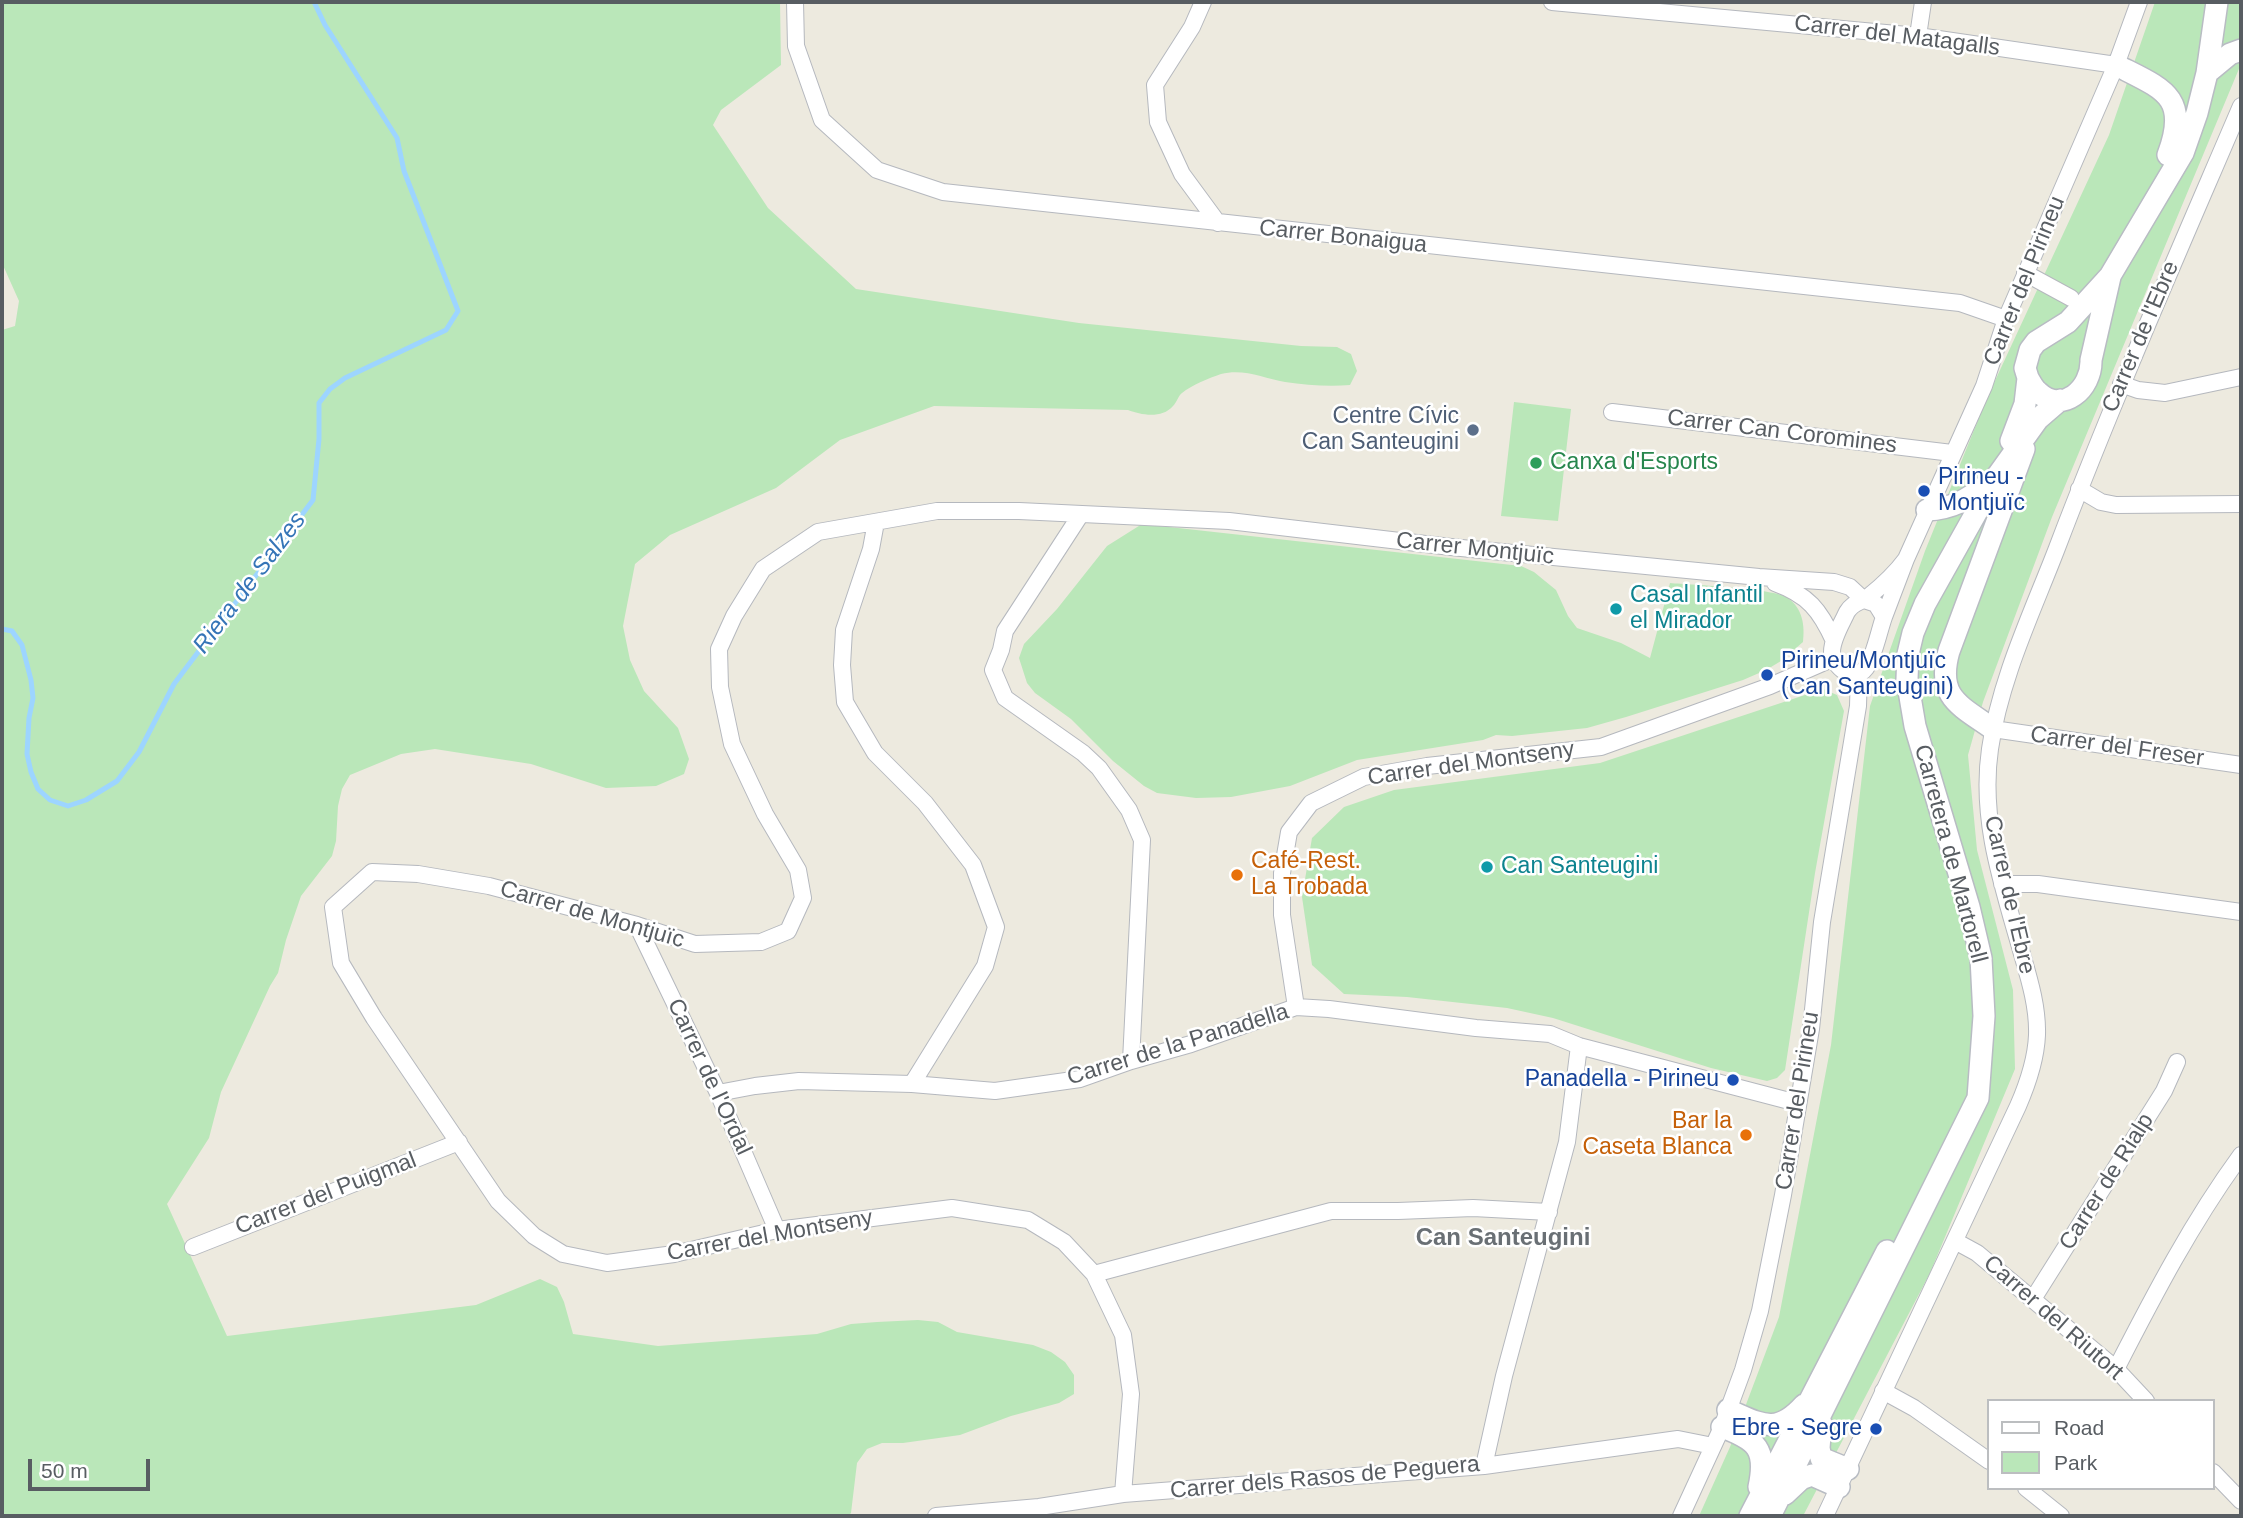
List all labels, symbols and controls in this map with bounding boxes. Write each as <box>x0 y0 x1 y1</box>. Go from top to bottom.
street label: Carrer del Matagalls <box>1793 10 2001 62</box>
street label: Carrer del Pirineu <box>1978 192 2072 370</box>
street label: Carrer Bonaigua <box>1258 214 1428 260</box>
street label: Carrer de l'Ebre <box>2097 257 2185 417</box>
place label: Centre Cívic Can Santeugini <box>1302 403 1459 457</box>
street label: Carrer Can Coromines <box>1666 404 1898 460</box>
marker: Centre Cívic Can Santeugini <box>1465 422 1481 438</box>
place label: Canxa d'Esports <box>1550 449 1718 477</box>
marker: Canxa d'Esports <box>1528 455 1544 471</box>
place label: Pirineu - Montjuïc <box>1938 464 2025 518</box>
marker: Pirineu - Montjuïc <box>1916 483 1932 499</box>
water label: Riera de Salzes <box>188 507 312 659</box>
street label: Carrer Montjuïc <box>1395 527 1555 571</box>
place label: Casal Infantil el Mirador <box>1630 582 1763 636</box>
marker: Casal Infantil el Mirador <box>1608 601 1624 617</box>
place label: Pirineu/Montjuïc (Can Santeugini) <box>1781 648 1954 702</box>
marker: Pirineu/Montjuïc (Can Santeugini) <box>1759 667 1775 683</box>
street label: Carrer del Freser <box>2028 721 2206 773</box>
street label: Carrer del Montseny <box>1366 736 1576 792</box>
street label: Carretera de Martorell <box>1908 742 1992 966</box>
street label: Carrer de l'Ebre <box>1977 813 2041 977</box>
place label: Café-Rest. La Trobada <box>1251 848 1368 902</box>
place label: Can Santeugini <box>1501 853 1658 881</box>
marker: Can Santeugini <box>1479 859 1495 875</box>
marker: Café-Rest. La Trobada <box>1229 867 1245 883</box>
street label: Carrer de Montjuïc <box>497 875 687 955</box>
street label: Carrer de l'Ordal <box>661 994 757 1160</box>
street label: Carrer de la Panadella <box>1064 998 1292 1092</box>
street label: Carrer del Pirineu <box>1770 1010 1826 1192</box>
place label: Panadella - Pirineu <box>1525 1066 1719 1094</box>
marker: Panadella - Pirineu <box>1725 1072 1741 1088</box>
place label: Bar la Caseta Blanca <box>1582 1108 1732 1162</box>
street label: Carrer de Rialp <box>2054 1109 2160 1255</box>
marker: Bar la Caseta Blanca <box>1738 1127 1754 1143</box>
street label: Carrer del Puigmal <box>232 1147 420 1241</box>
street label: Carrer del Montseny <box>665 1204 875 1268</box>
district label: Can Santeugini <box>1416 1224 1590 1252</box>
street label: Carrer del Riutort <box>1977 1250 2129 1386</box>
legend <box>1988 1399 2215 1490</box>
place label: Ebre - Segre <box>1732 1415 1862 1443</box>
text: Road <box>2054 1416 2104 1439</box>
marker: Ebre - Segre <box>1868 1421 1884 1437</box>
scale bar <box>32 1444 154 1488</box>
street label: Carrer dels Rasos de Peguera <box>1169 1451 1481 1505</box>
text: Park <box>2054 1451 2097 1474</box>
text: 50 m <box>41 1459 88 1482</box>

